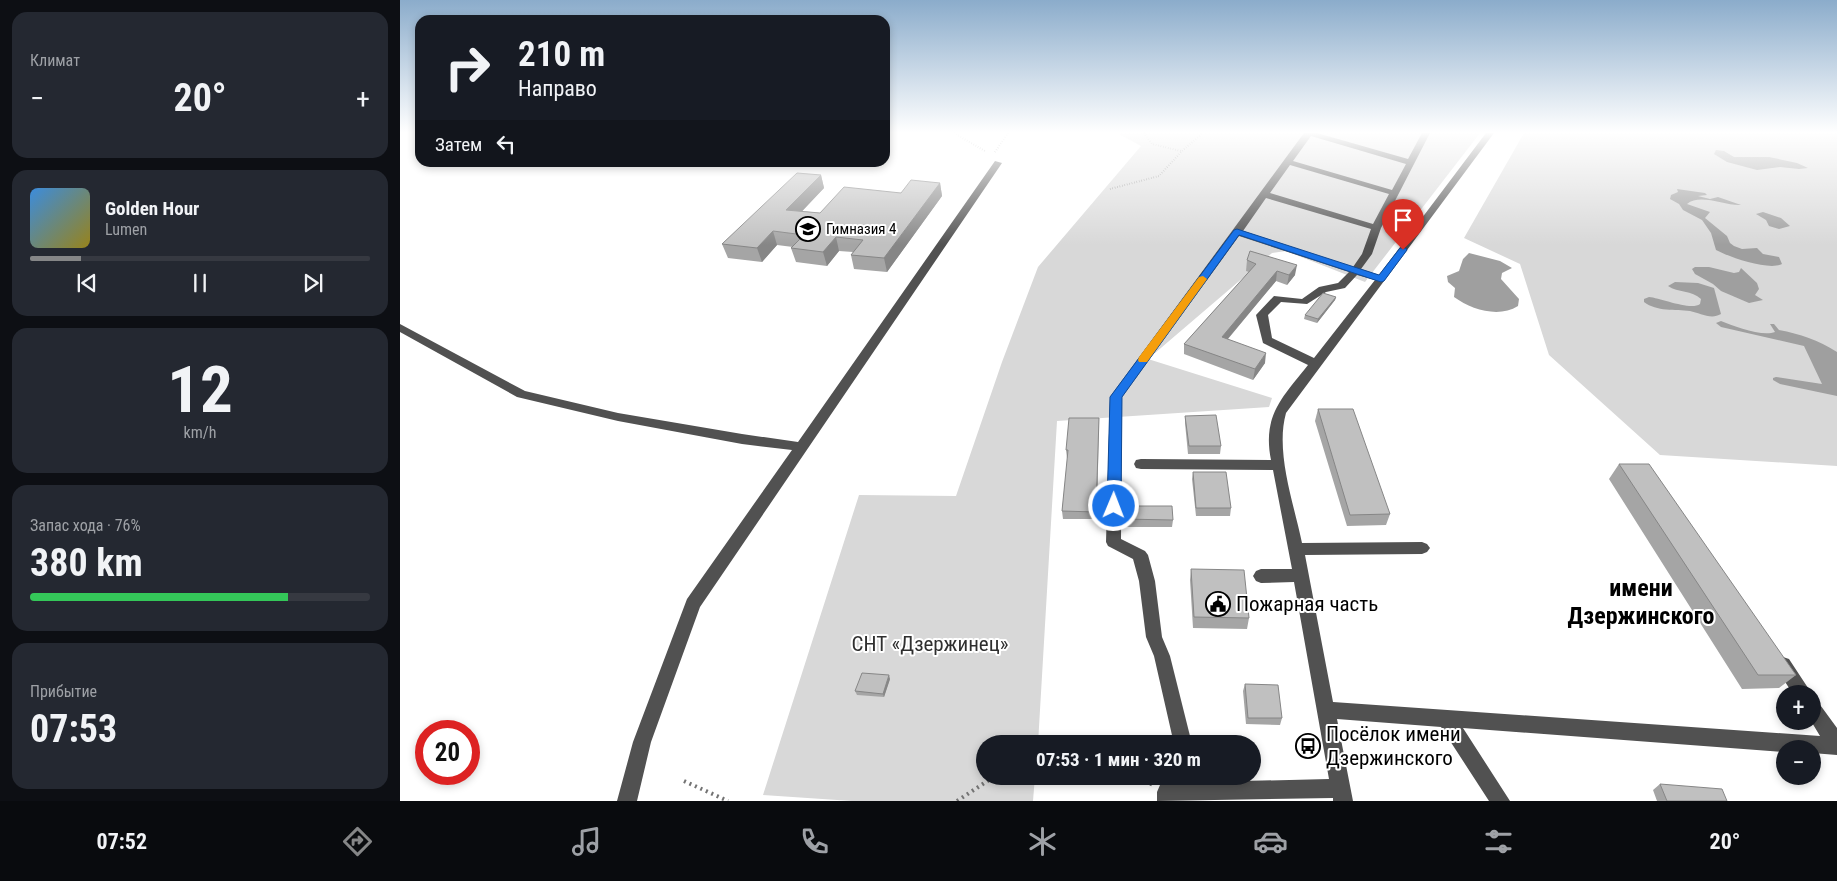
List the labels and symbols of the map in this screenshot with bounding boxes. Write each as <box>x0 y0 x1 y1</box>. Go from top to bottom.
pin <box>1382 199 1424 250</box>
school or university icon: Гимназия 4 <box>795 216 821 242</box>
place label: Гимназия 4 <box>826 220 896 238</box>
position arrow <box>1087 479 1139 531</box>
district label: имени Дзержинского <box>1568 574 1714 630</box>
public building icon: Пожарная часть <box>1205 591 1231 617</box>
place label: Пожарная часть <box>1236 592 1378 616</box>
park label: СНТ «Дзержинец» <box>852 632 1009 656</box>
speed limit sign: 20 <box>415 720 480 785</box>
place label: Посёлок имени Дзержинского <box>1326 722 1461 770</box>
bus stop icon: Посёлок имени Дзержинского <box>1295 733 1321 759</box>

